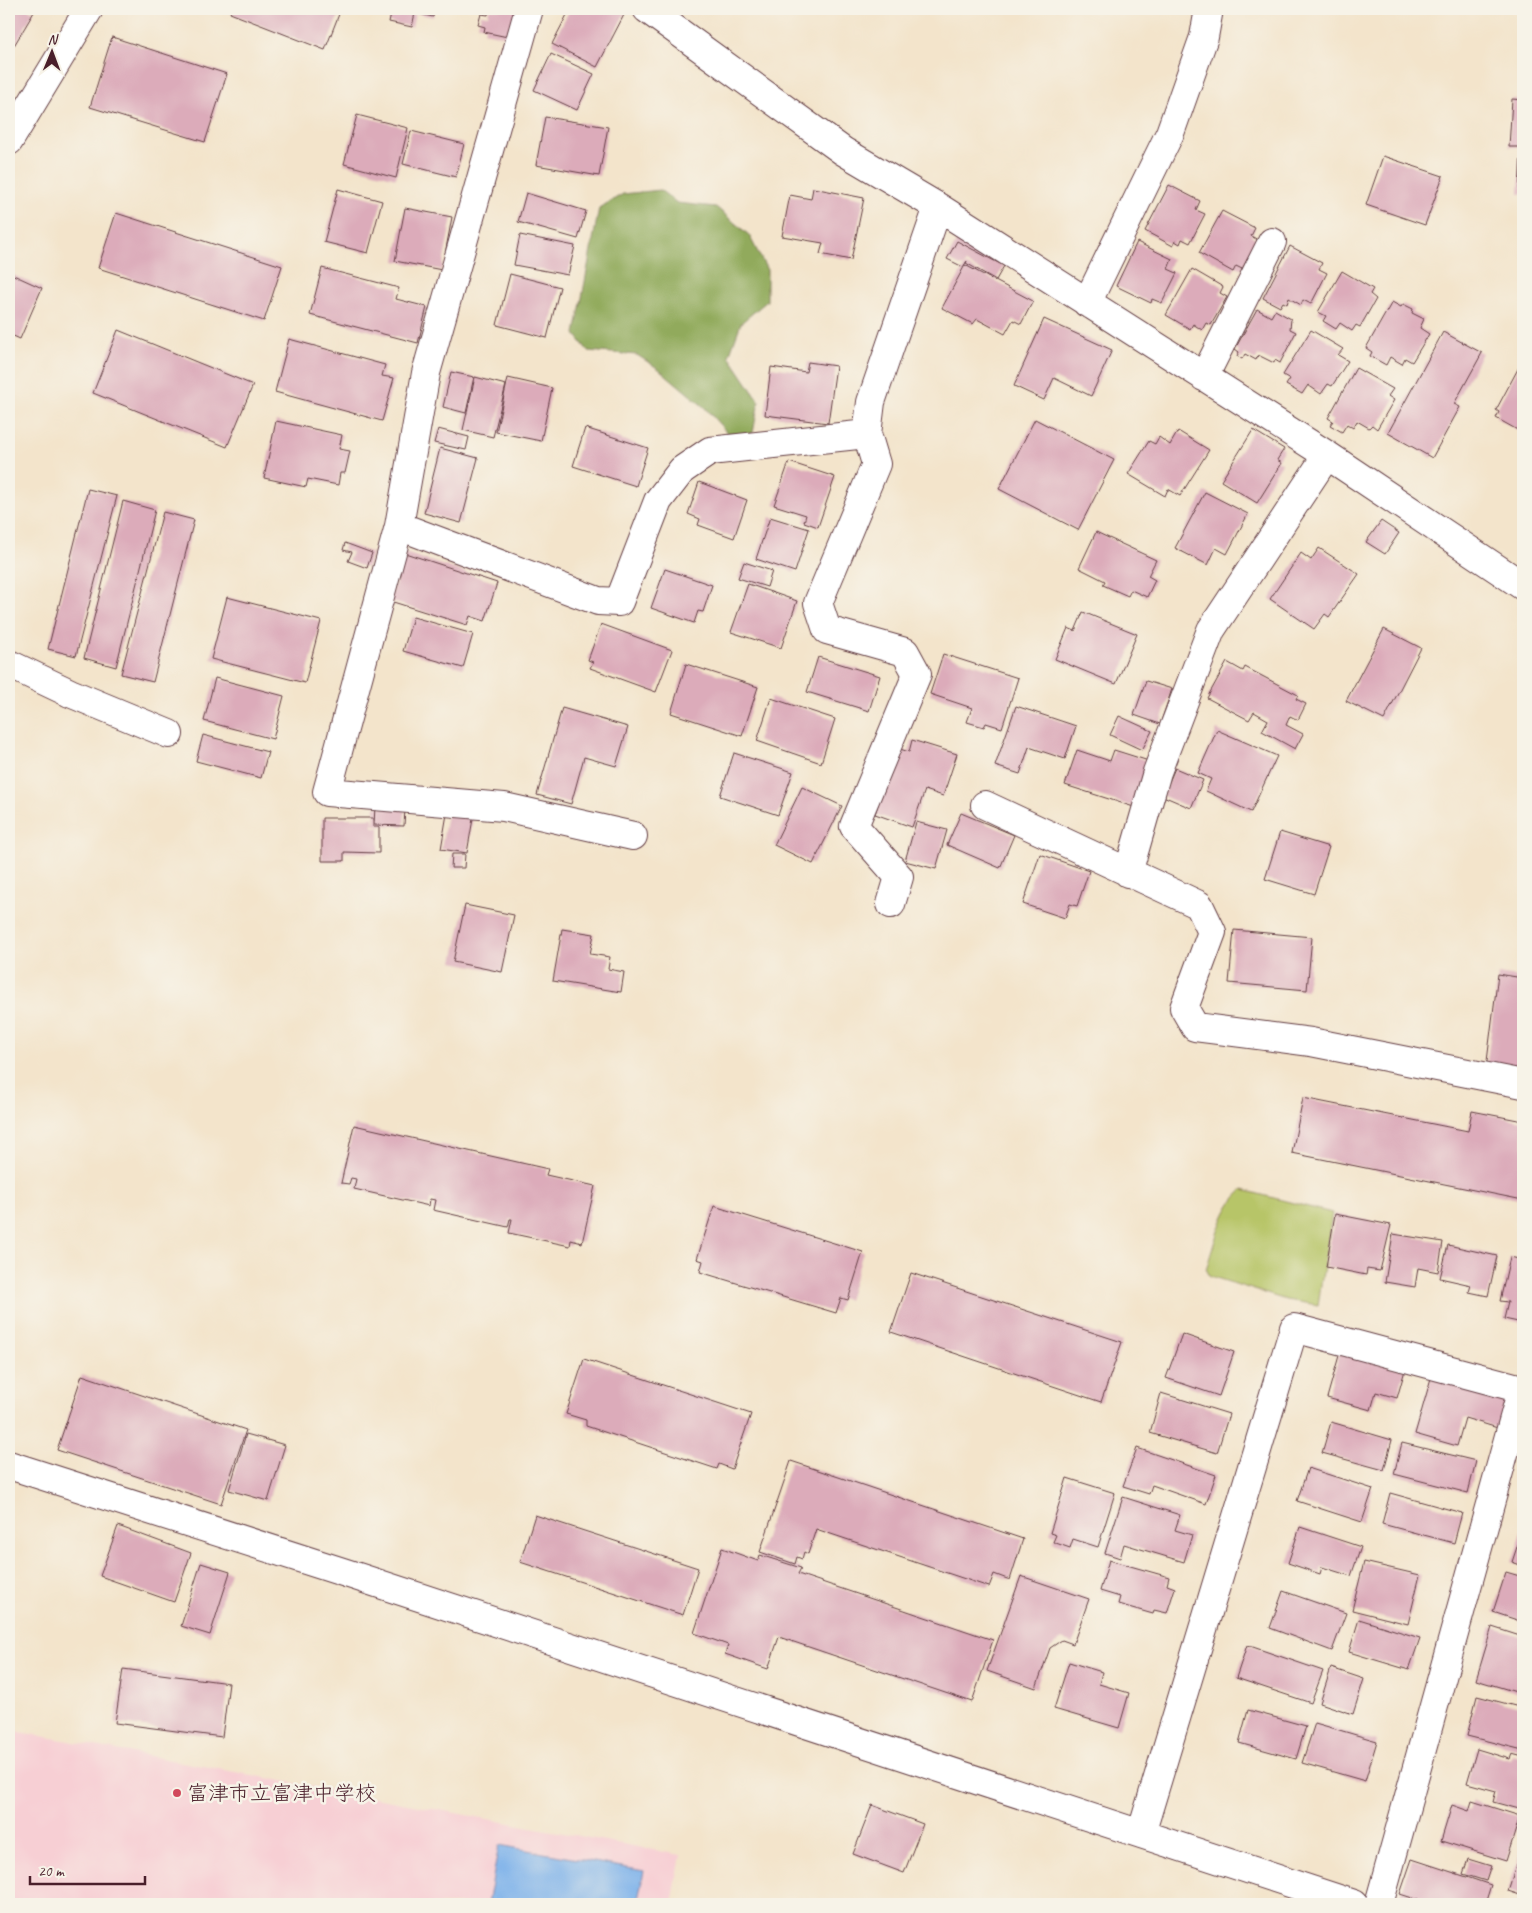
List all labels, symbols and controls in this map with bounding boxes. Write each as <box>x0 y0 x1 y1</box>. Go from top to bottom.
north arrow <box>28 28 78 78</box>
text: N <box>48 31 59 48</box>
place label: 富津市立富津中学校 <box>187 1780 376 1806</box>
marker: 富津市立富津中学校 <box>171 1787 183 1799</box>
scale bar <box>30 1853 145 1885</box>
text: 20 m <box>38 1862 65 1881</box>

